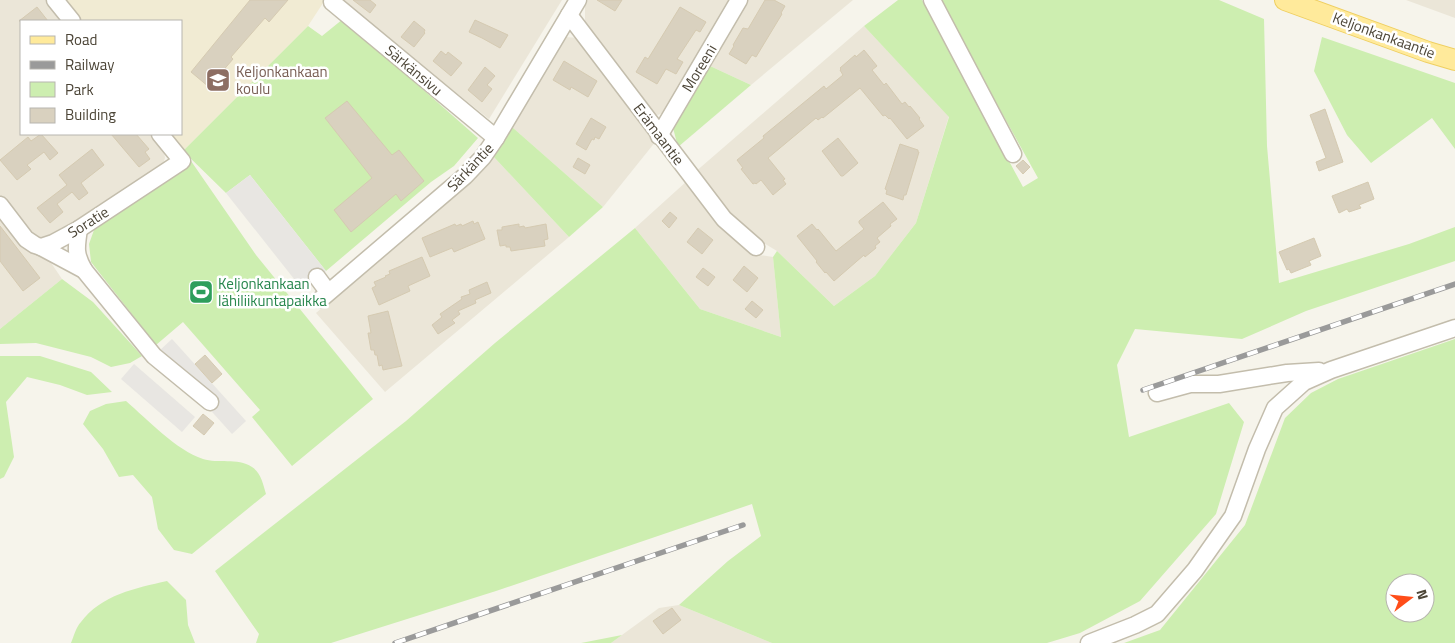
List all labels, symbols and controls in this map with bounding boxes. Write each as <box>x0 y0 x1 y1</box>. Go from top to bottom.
street label: Keljonkankaantie <box>1329 6 1439 64</box>
legend <box>20 20 182 135</box>
text: Road <box>65 28 97 51</box>
street label: Särkänsivu <box>380 39 448 101</box>
street label: Moreeni <box>676 40 722 96</box>
text: Railway <box>65 53 115 76</box>
place label: Keljonkankaan koulu <box>236 60 328 100</box>
school or university icon: Keljonkankaan koulu <box>205 67 231 93</box>
text: Park <box>65 78 94 101</box>
street label: Erämaantie <box>628 98 690 170</box>
text: Building <box>65 103 116 126</box>
street label: Särkäntie <box>441 137 499 197</box>
street label: Soratie <box>63 200 113 244</box>
place label: Keljonkankaan lähiliikuntapaikka <box>218 272 327 312</box>
sports icon: Keljonkankaan lähiliikuntapaikka <box>188 279 214 305</box>
north arrow <box>1385 573 1435 623</box>
text: N <box>1412 587 1434 602</box>

